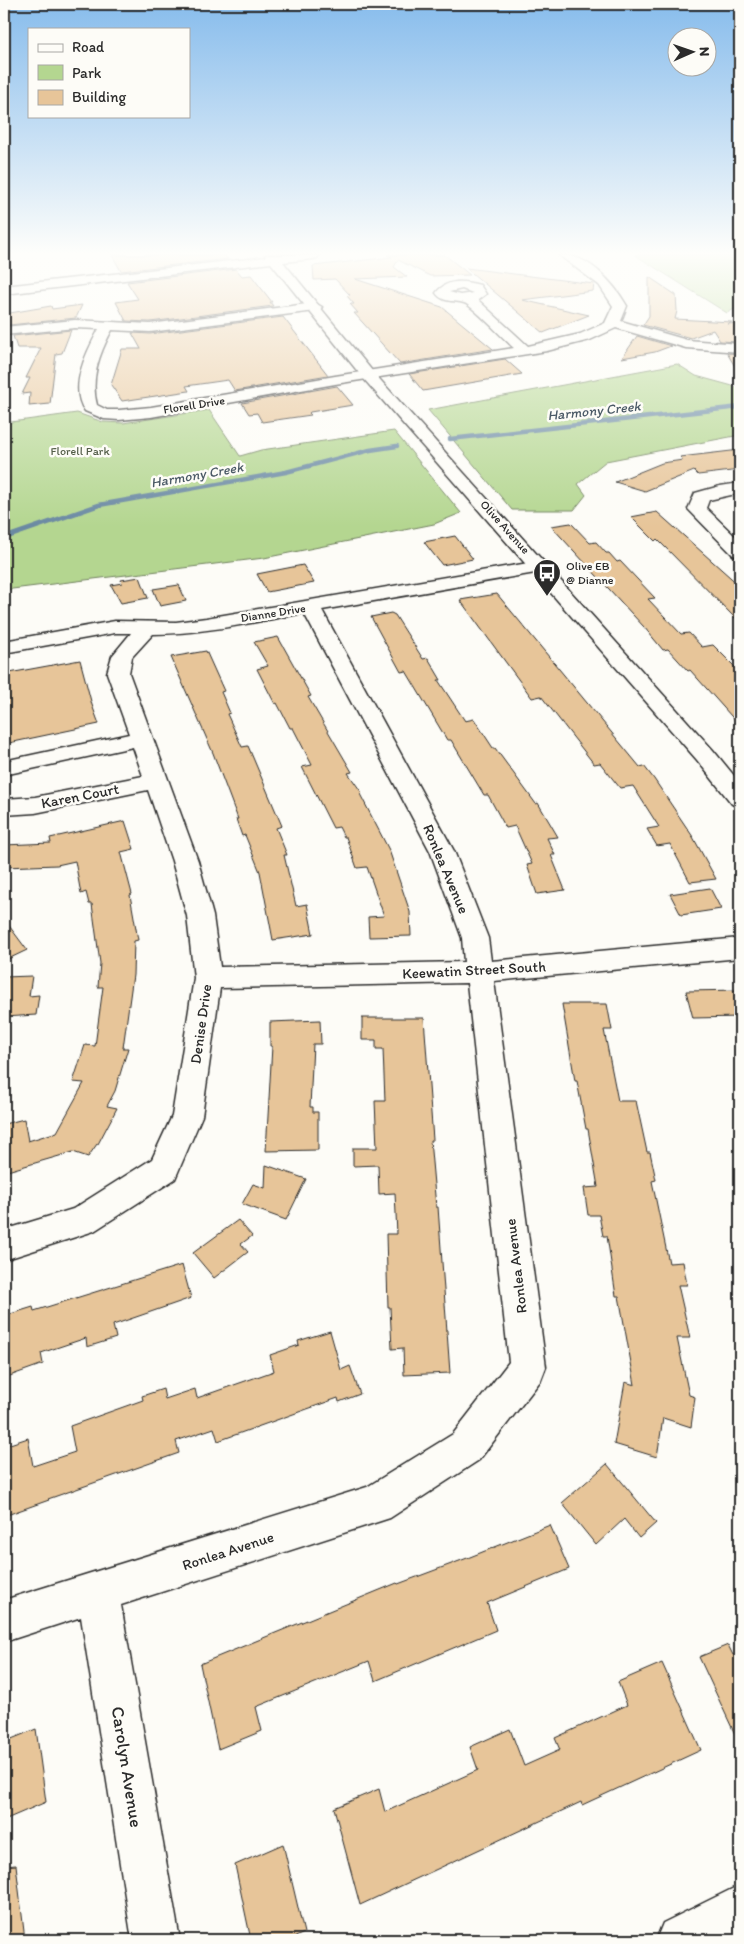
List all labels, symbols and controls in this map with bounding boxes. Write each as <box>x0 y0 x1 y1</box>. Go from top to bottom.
legend <box>28 28 190 118</box>
north arrow <box>666 28 716 78</box>
text: Road <box>72 38 105 56</box>
text: N <box>696 47 713 57</box>
text: Park <box>72 64 102 82</box>
text: Building <box>72 88 126 106</box>
street label: Florell Drive <box>162 393 226 417</box>
water label: Harmony Creek <box>547 398 642 424</box>
park label: Florell Park <box>50 444 110 458</box>
water label: Harmony Creek <box>149 458 245 491</box>
street label: Olive Avenue <box>477 497 533 557</box>
bus stop icon: Olive EB @ Dianne <box>532 558 562 597</box>
place label: Olive EB @ Dianne <box>566 559 614 587</box>
street label: Dianne Drive <box>239 601 307 625</box>
street label: Karen Court <box>40 780 121 812</box>
street label: Ronlea Avenue <box>419 822 473 916</box>
street label: Keewatin Street South <box>402 957 547 983</box>
street label: Denise Drive <box>186 983 216 1065</box>
street label: Ronlea Avenue <box>501 1218 531 1314</box>
street label: Ronlea Avenue <box>180 1528 276 1574</box>
street label: Carolyn Avenue <box>107 1705 147 1829</box>

